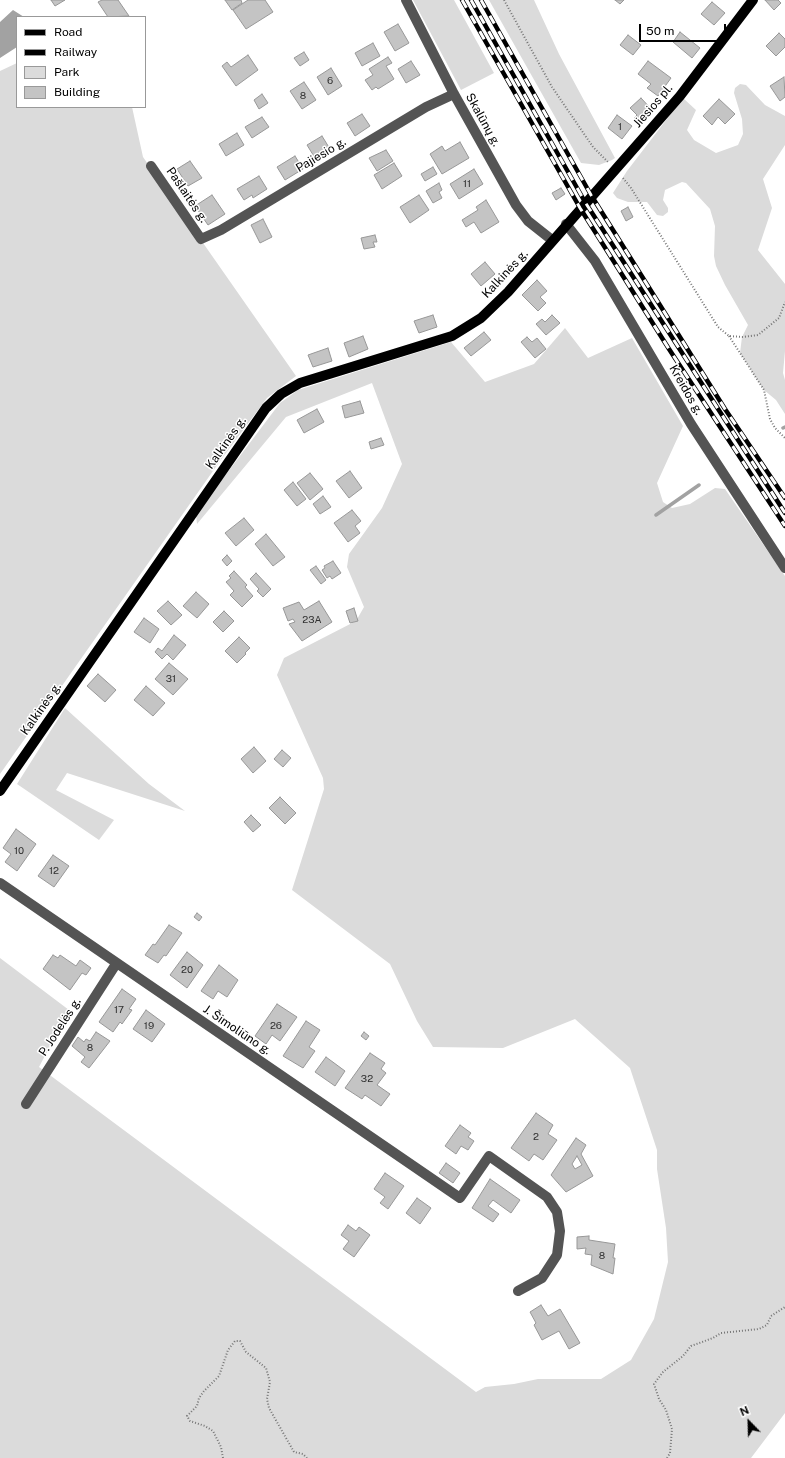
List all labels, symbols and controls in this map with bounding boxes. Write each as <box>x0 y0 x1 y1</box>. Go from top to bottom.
legend <box>16 16 146 108</box>
scale bar <box>641 16 728 42</box>
text: 50 m <box>646 24 674 38</box>
text: Road <box>54 25 82 39</box>
text: Railway <box>54 45 97 59</box>
text: Park <box>54 65 80 79</box>
house number: 6 <box>327 75 333 87</box>
street label: Jiesios pl. <box>630 81 676 131</box>
text: Building <box>54 85 100 99</box>
house number: 8 <box>300 90 306 102</box>
street label: Skalūnų g. <box>462 91 504 149</box>
house number: 1 <box>618 121 622 133</box>
street label: Pajiesio g. <box>293 134 349 176</box>
street label: Pašlaitės g. <box>163 165 211 225</box>
house number: 11 <box>463 178 471 190</box>
street label: Kalkinės g. <box>479 247 531 301</box>
street label: Kreidos g. <box>666 362 706 418</box>
street label: Kalkinės g. <box>203 414 249 472</box>
house number: 23A <box>302 614 322 626</box>
house number: 31 <box>166 673 176 685</box>
street label: Kalkinės g. <box>18 680 64 738</box>
house number: 10 <box>14 845 24 857</box>
house number: 12 <box>49 865 59 877</box>
house number: 20 <box>181 964 193 976</box>
street label: P. Jodelės g. <box>36 995 84 1059</box>
street label: J. Šimoliūno g. <box>200 1002 274 1058</box>
house number: 17 <box>114 1004 124 1016</box>
house number: 19 <box>144 1020 154 1032</box>
house number: 26 <box>270 1020 282 1032</box>
house number: 8 <box>87 1042 93 1054</box>
house number: 32 <box>361 1073 373 1085</box>
house number: 2 <box>533 1131 539 1143</box>
house number: 8 <box>599 1250 605 1262</box>
north arrow <box>729 1402 769 1442</box>
text: N <box>738 1404 751 1418</box>

